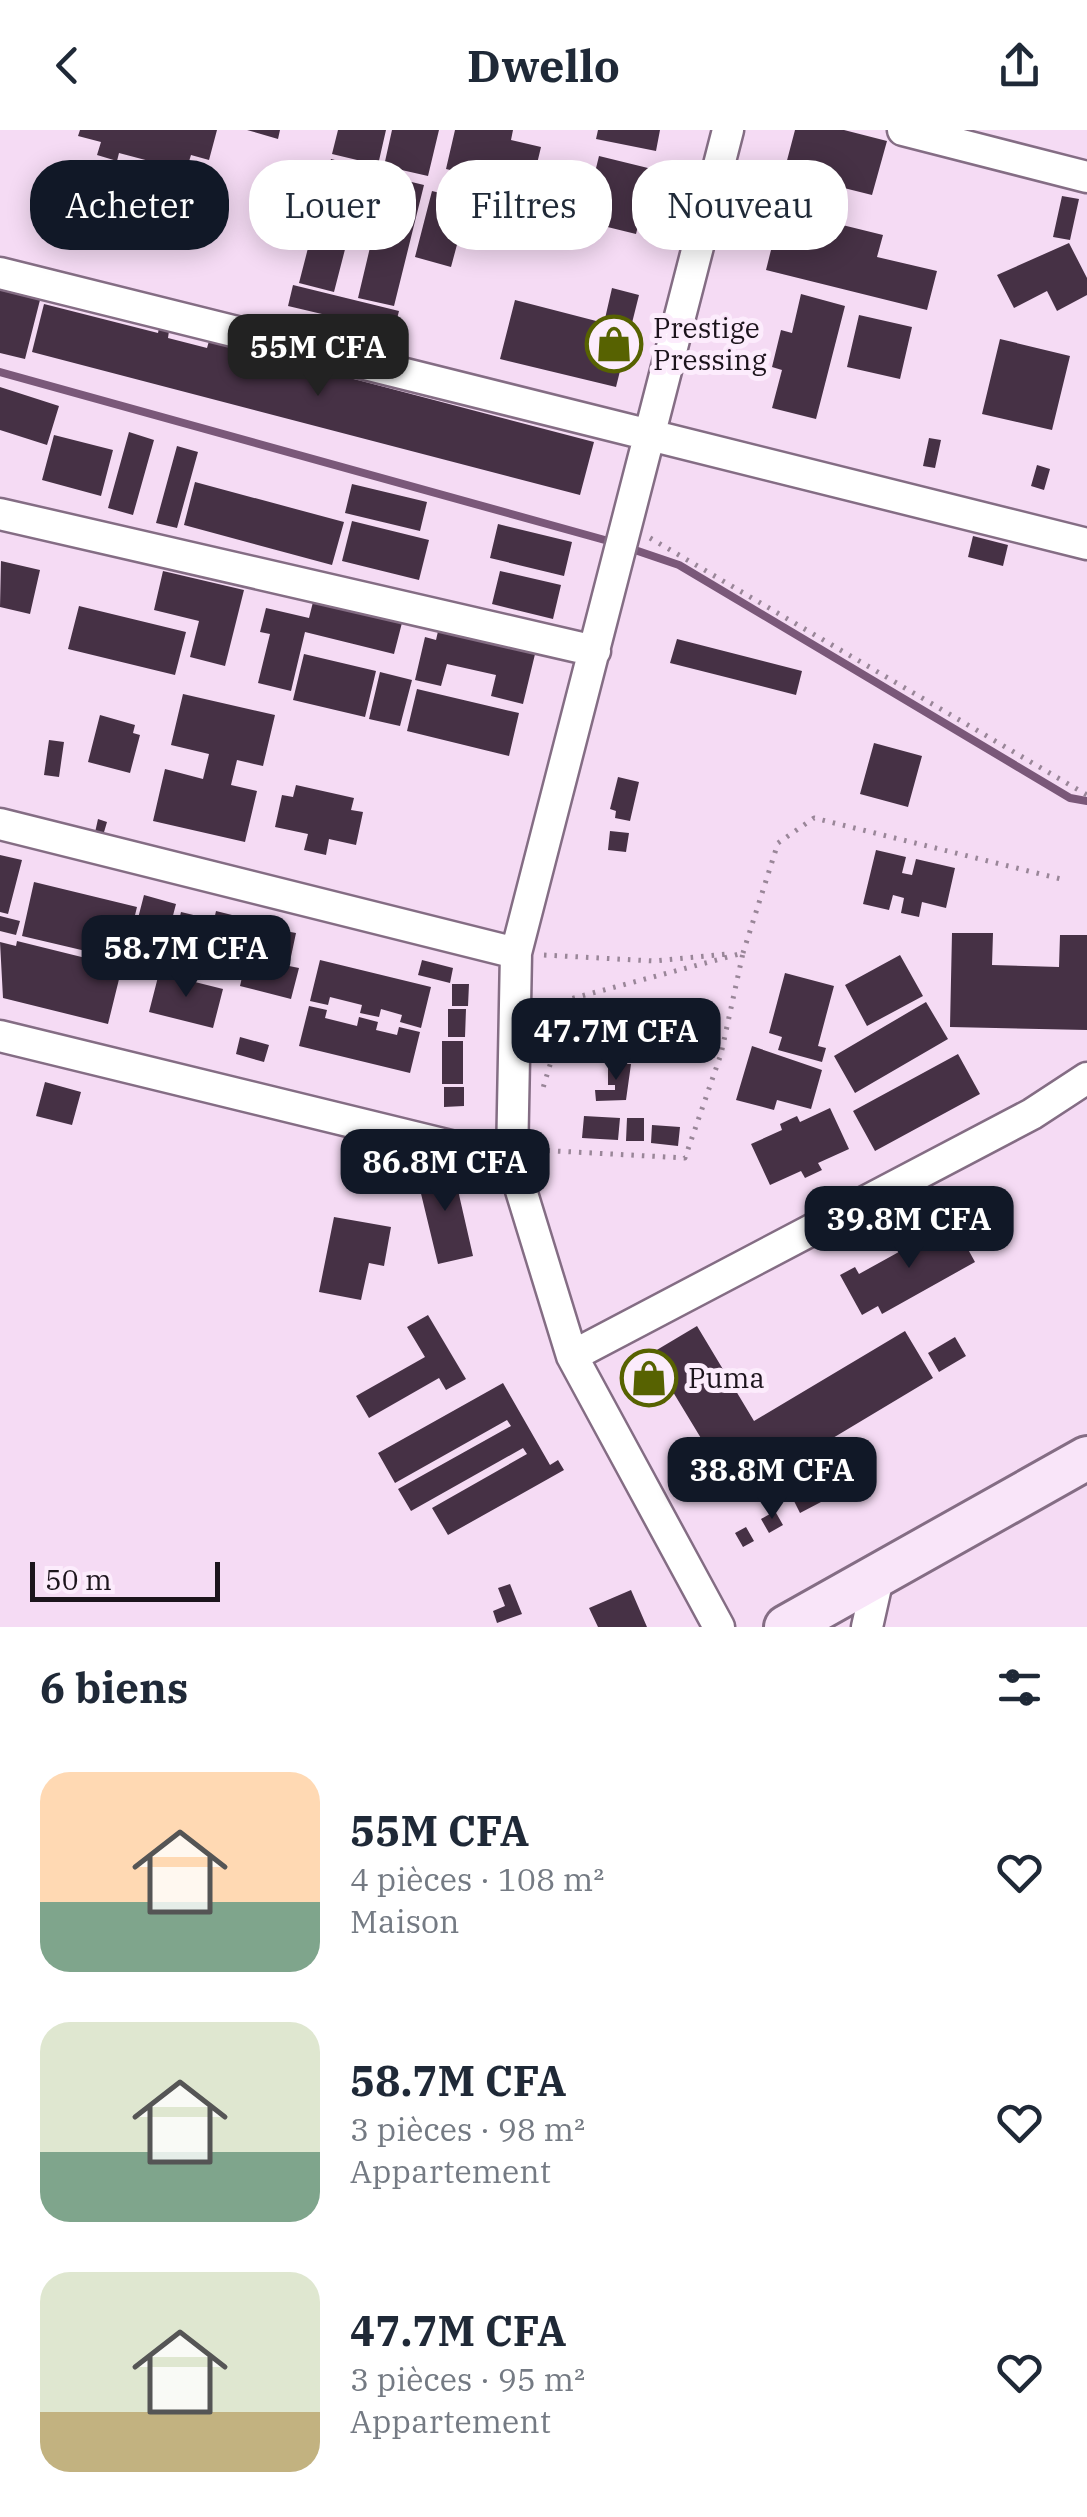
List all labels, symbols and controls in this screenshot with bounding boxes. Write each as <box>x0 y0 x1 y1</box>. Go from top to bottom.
text: Dwello <box>467 36 620 94</box>
icon: back <box>40 38 95 93</box>
icon: share <box>992 38 1047 93</box>
chip: Acheter <box>30 160 229 250</box>
chip: Louer <box>249 160 416 250</box>
chip: Filtres <box>436 160 612 250</box>
chip: Nouveau <box>632 160 848 250</box>
place label: Prestige Pressing <box>653 309 767 378</box>
pin: 55M CFA <box>226 314 410 399</box>
shop icon: Prestige Pressing <box>584 314 644 374</box>
text: 55M CFA <box>250 325 386 367</box>
pin: 58.7M CFA <box>72 915 300 1000</box>
text: 58.7M CFA <box>104 926 268 968</box>
pin: 47.7M CFA <box>502 998 730 1083</box>
text: 47.7M CFA <box>534 1009 698 1051</box>
pin: 86.8M CFA <box>331 1129 559 1214</box>
text: 86.8M CFA <box>363 1140 527 1182</box>
pin: 39.8M CFA <box>795 1186 1023 1271</box>
text: 39.8M CFA <box>827 1197 991 1239</box>
shop icon: Puma <box>619 1348 679 1408</box>
place label: Puma <box>688 1359 765 1396</box>
pin: 38.8M CFA <box>658 1437 886 1522</box>
text: 38.8M CFA <box>690 1448 854 1490</box>
scale bar <box>30 1557 220 1602</box>
text: 50 m <box>45 1561 112 1598</box>
text: 6 biens <box>40 1660 188 1715</box>
icon: filters <box>992 1660 1047 1715</box>
text: 55M CFA <box>350 1803 529 1858</box>
icon: home <box>120 1812 240 1932</box>
icon: heart <box>992 1845 1047 1900</box>
text: 4 pièces · 108 m² <box>350 1858 604 1900</box>
text: Maison <box>350 1900 460 1942</box>
text: 58.7M CFA <box>350 2053 566 2108</box>
icon: home <box>120 2062 240 2182</box>
icon: heart <box>992 2095 1047 2150</box>
text: 3 pièces · 98 m² <box>350 2108 585 2150</box>
text: Appartement <box>350 2150 551 2192</box>
text: 47.7M CFA <box>350 2303 566 2358</box>
icon: home <box>120 2312 240 2432</box>
icon: heart <box>992 2345 1047 2400</box>
text: 3 pièces · 95 m² <box>350 2358 585 2400</box>
text: Appartement <box>350 2400 551 2442</box>

